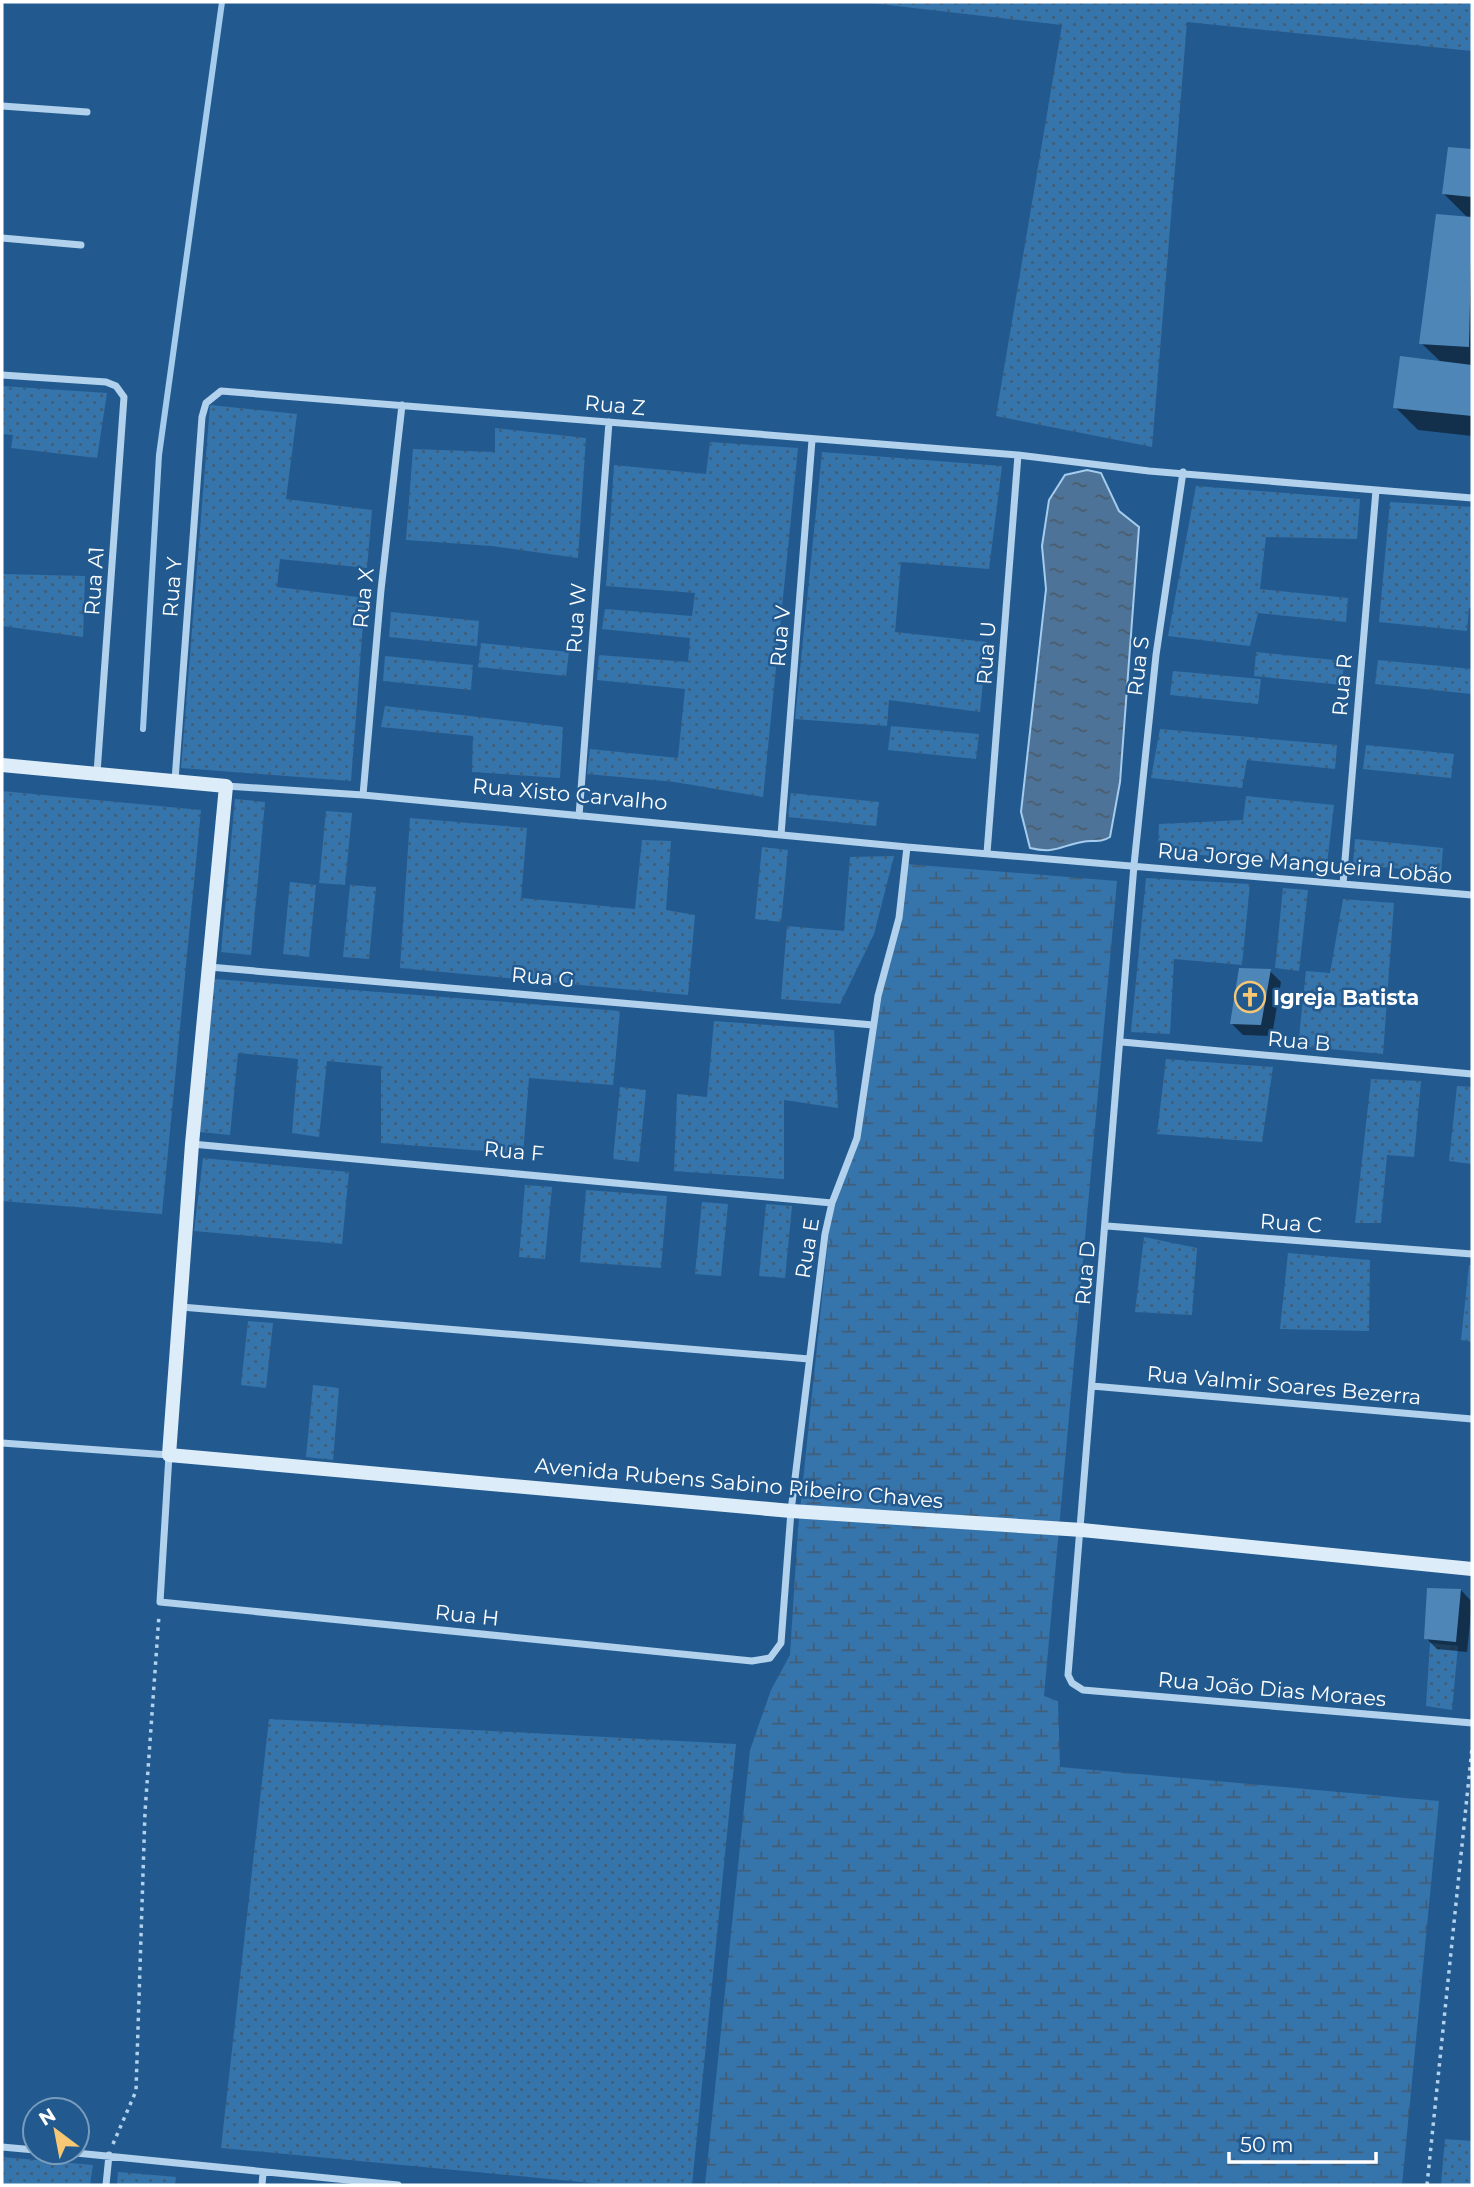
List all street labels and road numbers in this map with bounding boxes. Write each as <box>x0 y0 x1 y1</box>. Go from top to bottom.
street label: Rua Z <box>584 390 646 420</box>
street label: Rua A1 <box>79 546 109 616</box>
street label: Rua Y <box>157 555 187 618</box>
street label: Rua X <box>347 566 379 630</box>
street label: Rua W <box>561 582 591 654</box>
street label: Rua V <box>765 604 795 668</box>
street label: Rua U <box>971 620 1001 686</box>
street label: Rua S <box>1122 635 1154 697</box>
street label: Rua R <box>1327 653 1357 717</box>
street label: Rua Xisto Carvalho <box>471 773 669 815</box>
street label: Rua Jorge Mangueira Lobão <box>1157 838 1453 888</box>
street label: Rua G <box>510 962 576 992</box>
street label: Rua B <box>1267 1026 1331 1056</box>
street label: Rua F <box>483 1136 545 1166</box>
street label: Rua C <box>1259 1208 1323 1238</box>
street label: Rua E <box>790 1216 824 1280</box>
street label: Rua D <box>1070 1240 1100 1306</box>
street label: Rua Valmir Soares Bezerra <box>1146 1361 1422 1409</box>
street label: Avenida Rubens Sabino Ribeiro Chaves <box>534 1453 944 1513</box>
street label: Rua H <box>434 1599 500 1631</box>
street label: Rua João Dias Moraes <box>1157 1667 1387 1711</box>

